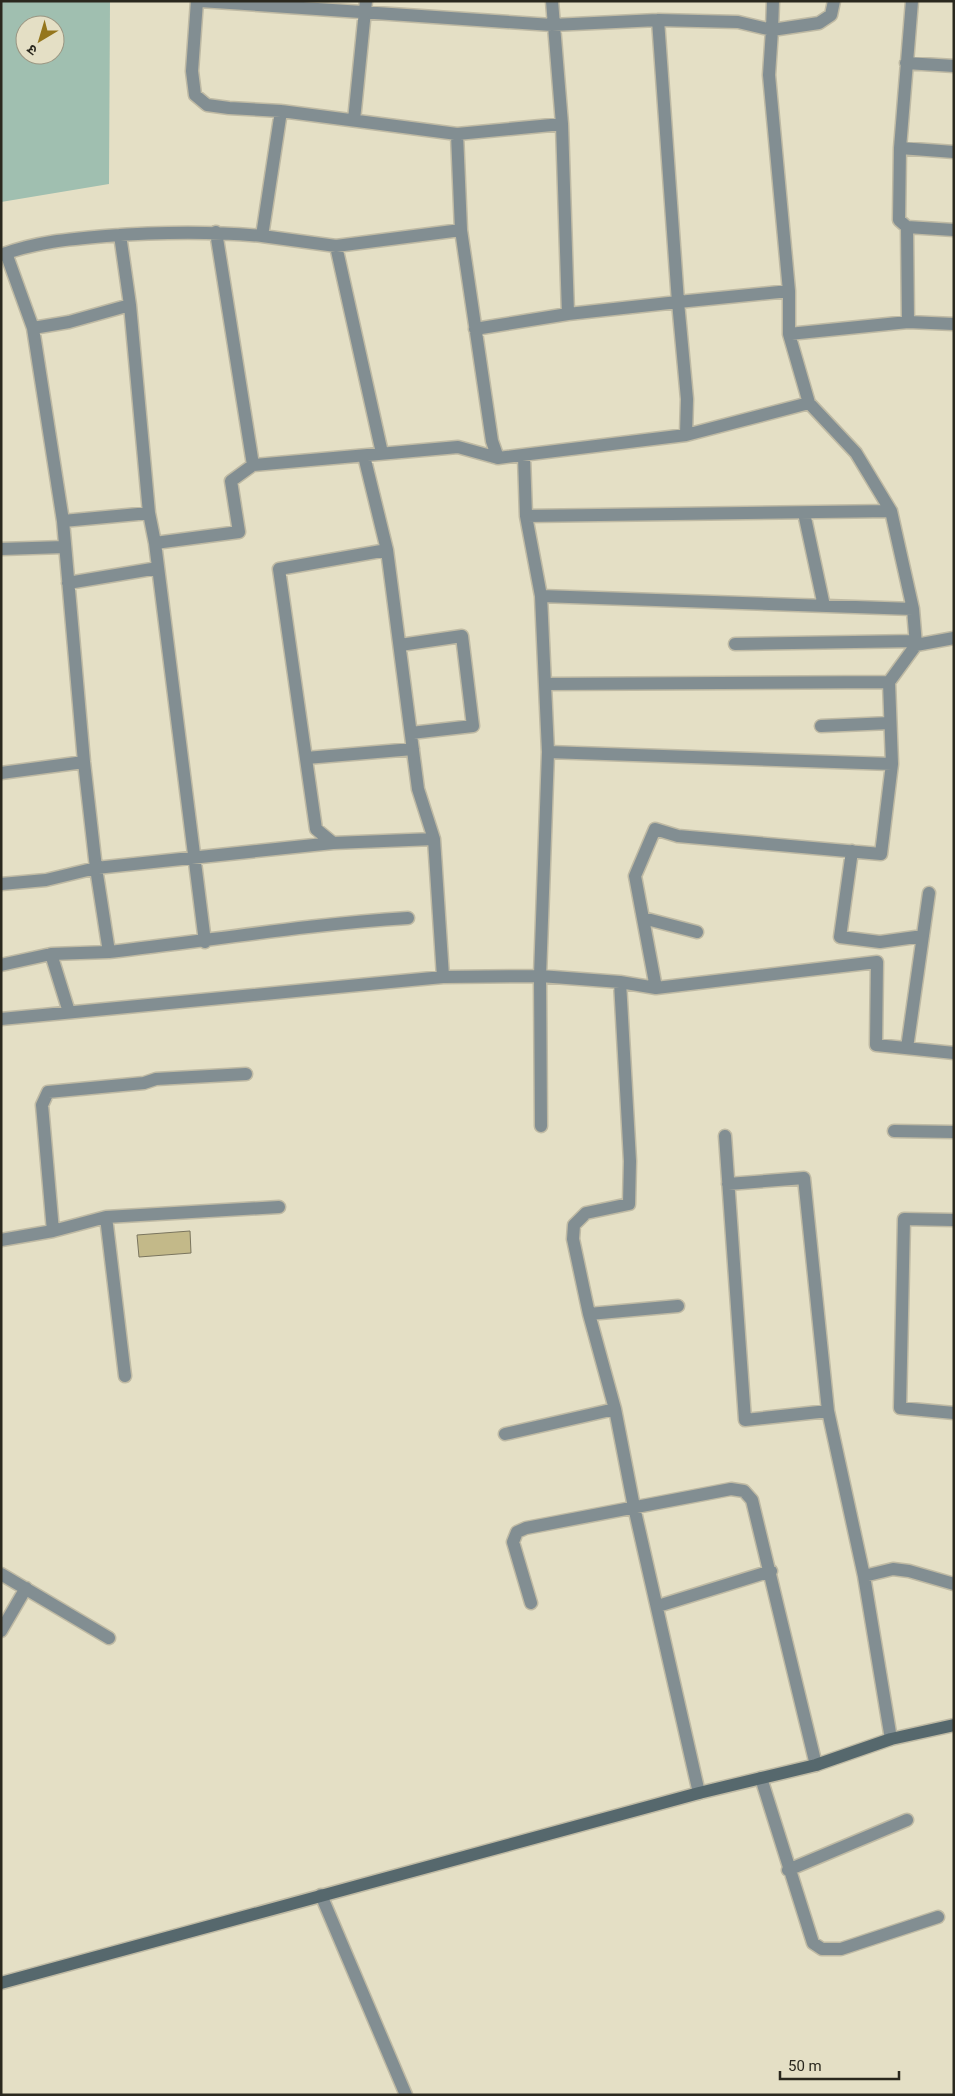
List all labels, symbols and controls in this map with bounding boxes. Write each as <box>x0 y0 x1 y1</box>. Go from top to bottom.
north arrow <box>15 15 65 65</box>
text: उ <box>23 41 40 59</box>
scale bar <box>780 2048 899 2080</box>
text: 50 m <box>788 2057 822 2075</box>

